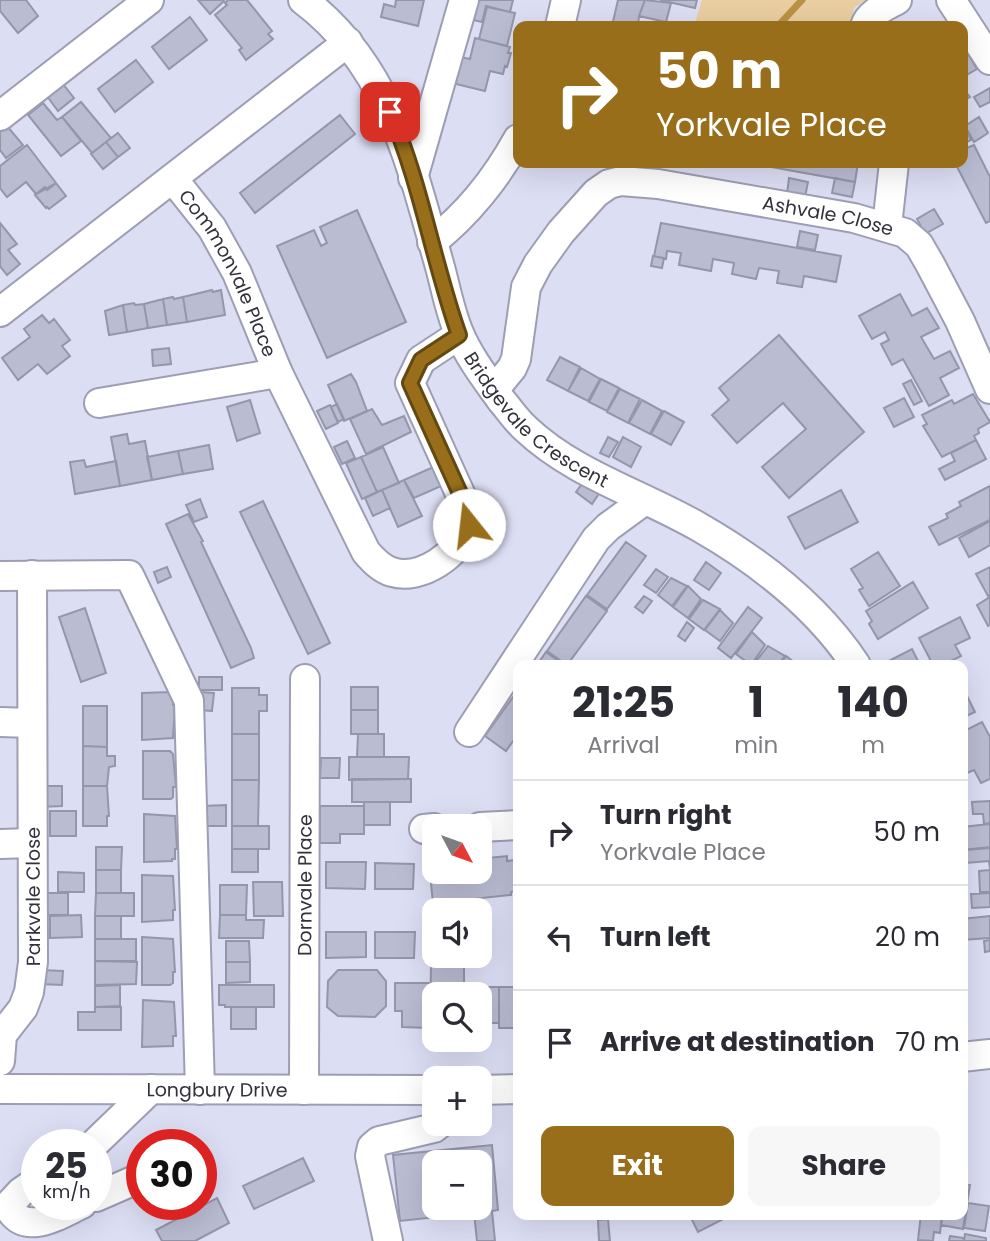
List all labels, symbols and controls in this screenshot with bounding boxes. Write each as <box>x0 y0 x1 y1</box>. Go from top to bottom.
text: 50 m <box>656 37 782 105</box>
icon: right <box>541 49 632 140</box>
pin <box>360 82 420 142</box>
icon: arrive <box>371 93 409 131</box>
text: Yorkvale Place <box>656 102 887 147</box>
street label: Commonvale Place <box>172 184 283 361</box>
street label: Ashvale Close <box>760 189 897 243</box>
street label: Bridgevale Crescent <box>457 347 613 494</box>
position arrow <box>432 488 506 562</box>
text: 21:25 <box>572 673 675 732</box>
text: 1 <box>748 673 764 732</box>
text: 140 <box>837 673 909 732</box>
text: Arrival <box>587 729 660 761</box>
text: min <box>734 729 778 761</box>
text: m <box>861 729 885 761</box>
text: Turn right <box>600 797 732 833</box>
street label: Dornvale Place <box>291 814 319 956</box>
north arrow <box>422 814 492 884</box>
map controls <box>422 814 492 1220</box>
icon: right <box>541 814 579 852</box>
text: 50 m <box>874 814 940 850</box>
street label: Parkvale Close <box>20 827 47 966</box>
text: Yorkvale Place <box>600 836 766 868</box>
button: sound <box>422 898 492 968</box>
icon: left <box>541 919 579 957</box>
text: Turn left <box>600 919 711 955</box>
text: 20 m <box>875 919 940 955</box>
button: search <box>422 982 492 1052</box>
icon: arrive <box>541 1024 579 1062</box>
text: Arrive at destination <box>600 1024 875 1060</box>
text: 70 m <box>896 1024 960 1060</box>
button: + <box>422 1066 492 1136</box>
street label: Longbury Drive <box>146 1076 288 1104</box>
button: Exit <box>541 1126 734 1206</box>
button: Share <box>748 1126 940 1206</box>
speed limit sign: 30 <box>126 1129 217 1220</box>
text: 25 <box>45 1141 88 1190</box>
button: − <box>422 1150 492 1220</box>
text: km/h <box>43 1179 90 1204</box>

